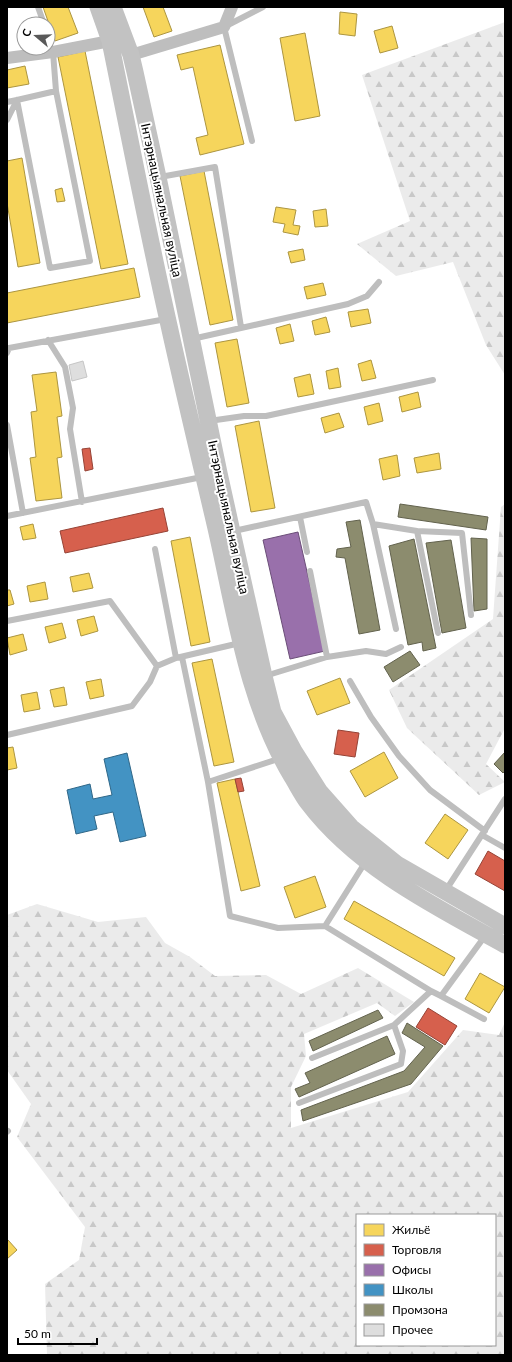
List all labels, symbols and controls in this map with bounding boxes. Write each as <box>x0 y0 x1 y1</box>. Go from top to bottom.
north arrow <box>16 16 56 56</box>
text: С <box>19 26 34 38</box>
street label: Інтэрнацыянальная вуліца <box>138 122 186 278</box>
street label: Інтэрнацыянальная вуліца <box>205 439 253 595</box>
legend <box>356 1214 496 1346</box>
text: Жильё <box>392 1222 430 1237</box>
text: Торговля <box>392 1242 442 1257</box>
text: Офисы <box>392 1262 431 1277</box>
text: Школы <box>392 1282 433 1297</box>
text: Промзона <box>392 1302 448 1317</box>
scale bar <box>18 1320 97 1346</box>
text: Прочее <box>392 1322 433 1337</box>
text: 50 m <box>24 1326 51 1341</box>

